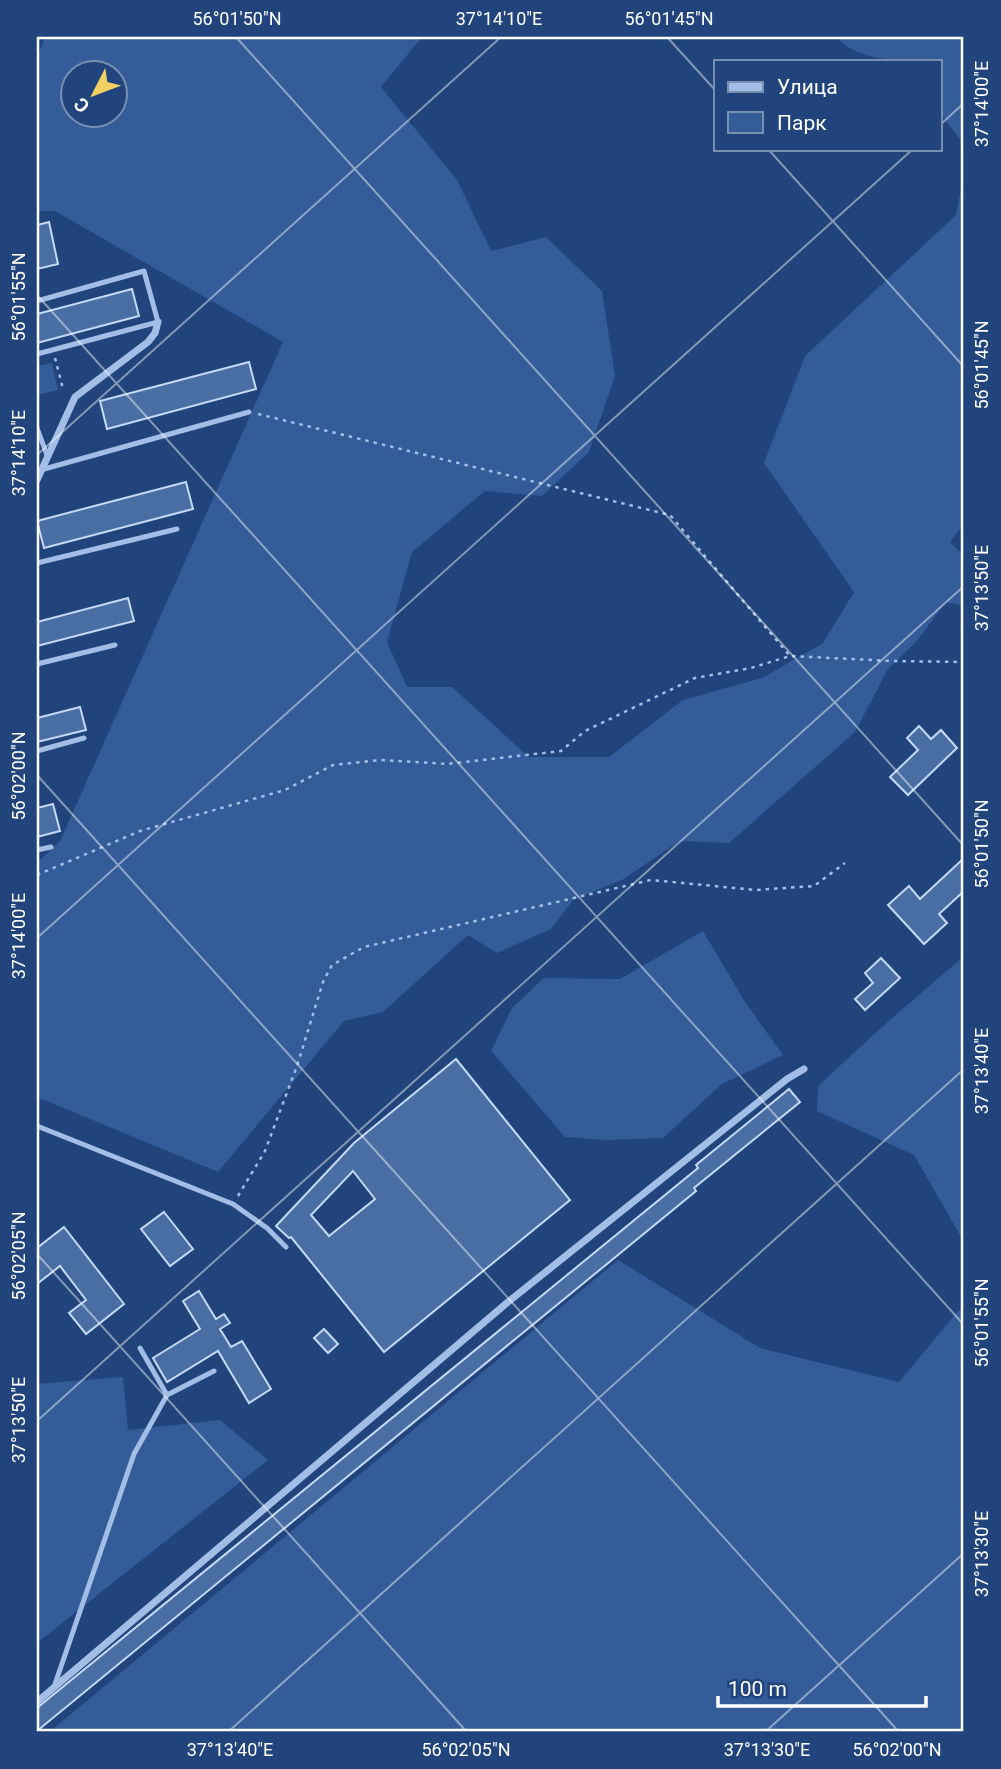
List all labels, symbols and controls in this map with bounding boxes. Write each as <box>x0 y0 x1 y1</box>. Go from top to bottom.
text: 56°01'50"N <box>192 8 282 29</box>
text: 37°14'10"E <box>456 8 542 29</box>
text: 56°01'45"N <box>624 8 714 29</box>
north arrow <box>60 60 130 130</box>
legend <box>714 60 942 150</box>
text: 37°14'00"E <box>971 61 992 147</box>
text: Улица <box>777 75 838 99</box>
text: С <box>69 93 94 117</box>
text: Парк <box>777 111 827 135</box>
text: 56°01'55"N <box>8 252 29 342</box>
text: 56°01'45"N <box>971 320 992 410</box>
text: 37°14'10"E <box>8 410 29 496</box>
text: 37°13'50"E <box>971 545 992 631</box>
text: 56°02'00"N <box>8 731 29 821</box>
text: 56°01'50"N <box>971 799 992 889</box>
text: 37°14'00"E <box>8 893 29 979</box>
text: 37°13'40"E <box>971 1028 992 1114</box>
text: 56°02'05"N <box>8 1211 29 1301</box>
text: 56°01'55"N <box>971 1278 992 1368</box>
text: 37°13'50"E <box>8 1377 29 1463</box>
text: 37°13'30"E <box>971 1511 992 1597</box>
scale bar <box>718 1664 926 1708</box>
text: 100 m <box>728 1677 787 1701</box>
text: 37°13'40"E <box>187 1739 273 1760</box>
text: 56°02'05"N <box>421 1739 511 1760</box>
text: 37°13'30"E <box>724 1739 810 1760</box>
text: 56°02'00"N <box>852 1739 942 1760</box>

